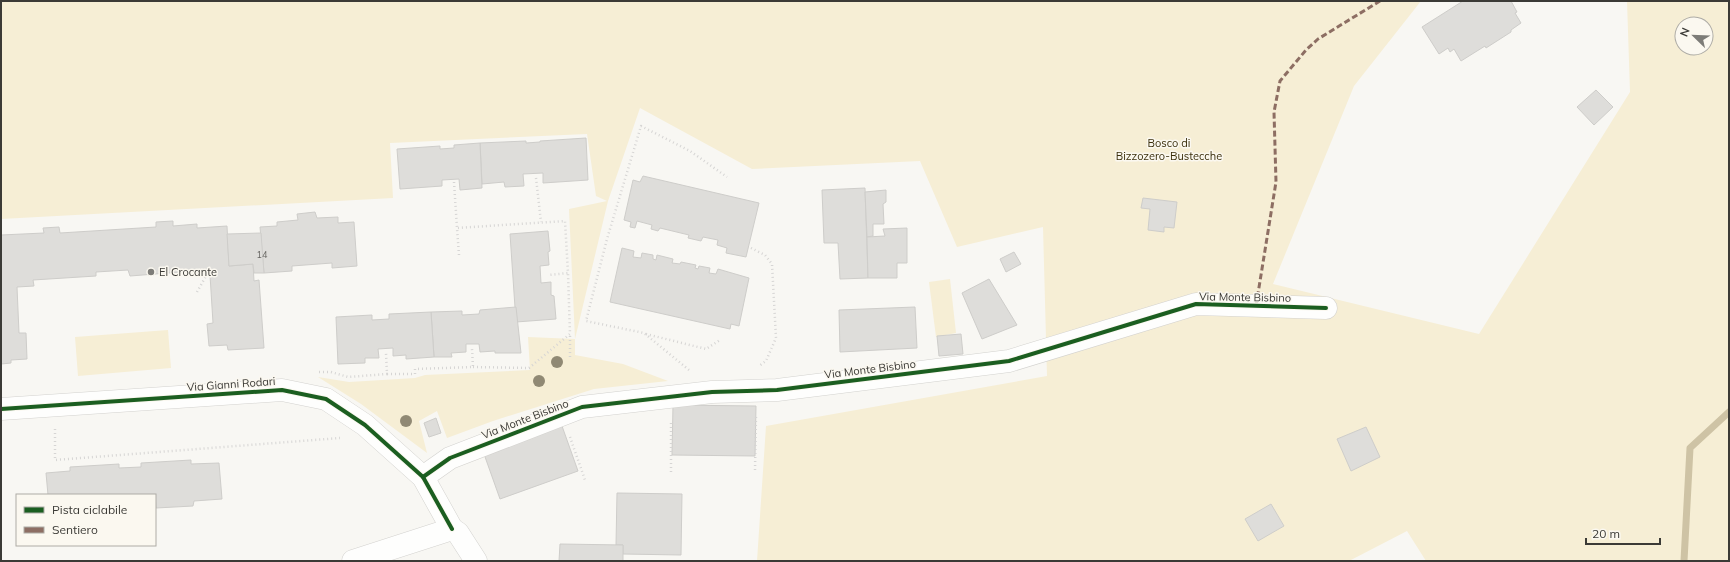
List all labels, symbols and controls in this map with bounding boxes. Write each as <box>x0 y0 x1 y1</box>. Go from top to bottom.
north arrow <box>1674 16 1714 56</box>
text: N <box>1677 26 1693 39</box>
park label: Bosco di Bizzozero-Bustecche <box>1116 136 1222 163</box>
house number: 14 <box>257 249 268 260</box>
place label: El Crocante <box>159 265 217 279</box>
marker: El Crocante <box>146 267 156 277</box>
street label: Via Monte Bisbino <box>1199 289 1291 305</box>
street label: Via Monte Bisbino <box>823 356 917 382</box>
street label: Via Gianni Rodari <box>186 374 276 394</box>
street label: Via Monte Bisbino <box>480 396 570 442</box>
legend <box>16 494 156 546</box>
text: Pista ciclabile <box>52 502 127 517</box>
scale bar <box>1586 520 1660 546</box>
text: Sentiero <box>52 522 98 537</box>
text: 20 m <box>1592 526 1620 541</box>

